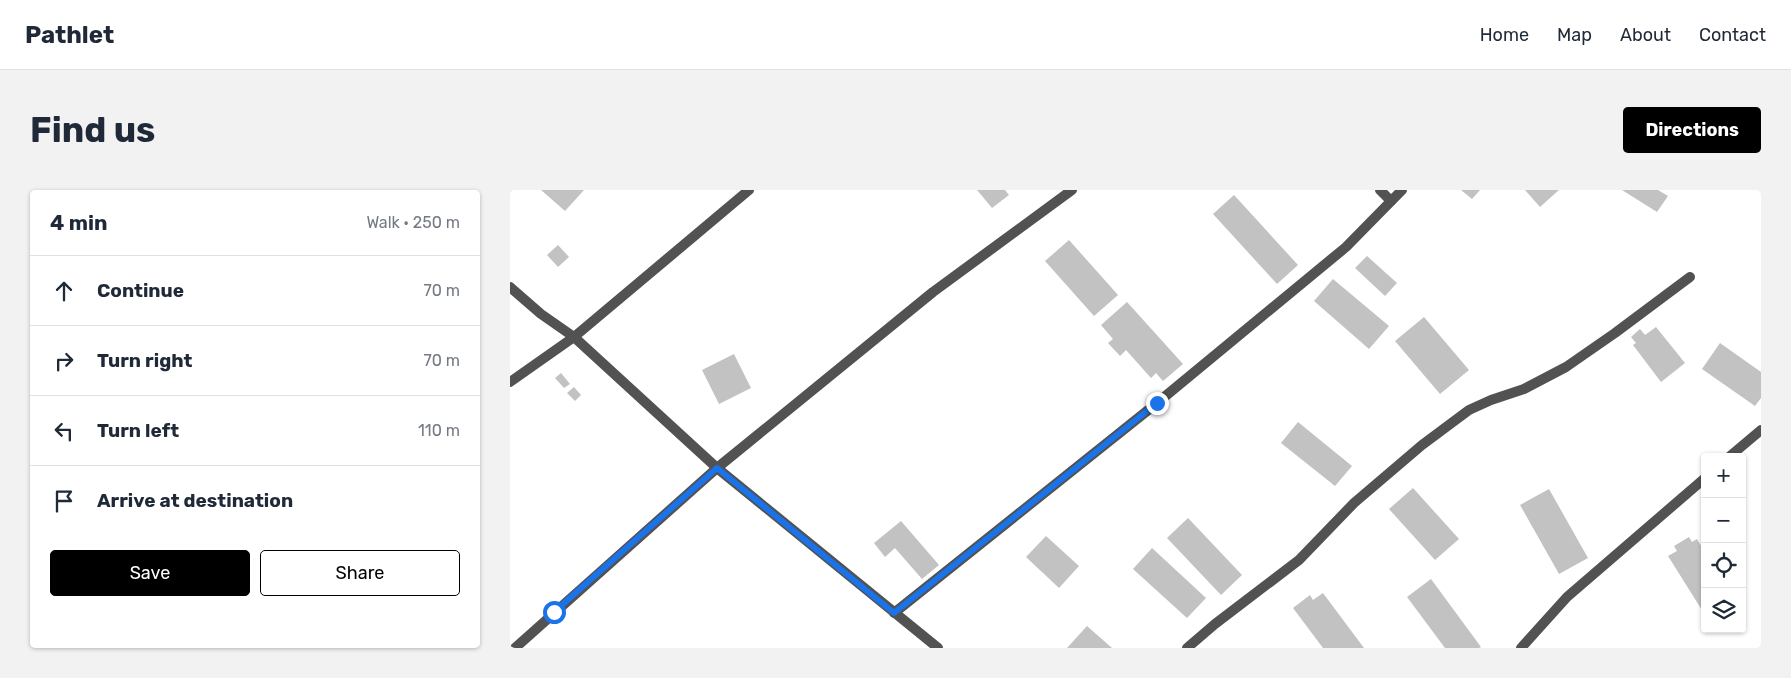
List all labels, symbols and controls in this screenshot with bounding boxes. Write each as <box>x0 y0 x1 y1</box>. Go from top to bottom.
text: Pathlet <box>25 21 114 49</box>
text: Home <box>1480 24 1529 46</box>
text: Map <box>1557 24 1592 46</box>
text: About <box>1620 24 1671 46</box>
text: Contact <box>1699 24 1766 46</box>
button: Directions <box>1623 107 1761 153</box>
text: Find us <box>30 109 155 151</box>
text: 4 min <box>50 210 108 235</box>
text: Walk · 250 m <box>366 213 460 232</box>
icon: ahead <box>50 277 78 305</box>
text: Continue <box>97 279 184 302</box>
text: 70 m <box>423 281 460 300</box>
icon: right <box>50 347 78 375</box>
text: Turn right <box>97 349 192 372</box>
text: 70 m <box>423 351 460 370</box>
route end <box>1146 392 1169 415</box>
icon: left <box>50 417 78 445</box>
text: Turn left <box>97 419 179 442</box>
text: 110 m <box>418 421 460 440</box>
map controls <box>1701 453 1746 633</box>
button: + <box>1701 453 1746 498</box>
icon: arrive <box>50 487 78 515</box>
text: Arrive at destination <box>97 489 293 512</box>
button: − <box>1701 498 1746 543</box>
button: locate <box>1701 543 1746 588</box>
button: Save <box>50 550 250 596</box>
button: Share <box>260 550 460 596</box>
button: layers <box>1701 588 1746 633</box>
route start <box>543 601 566 624</box>

